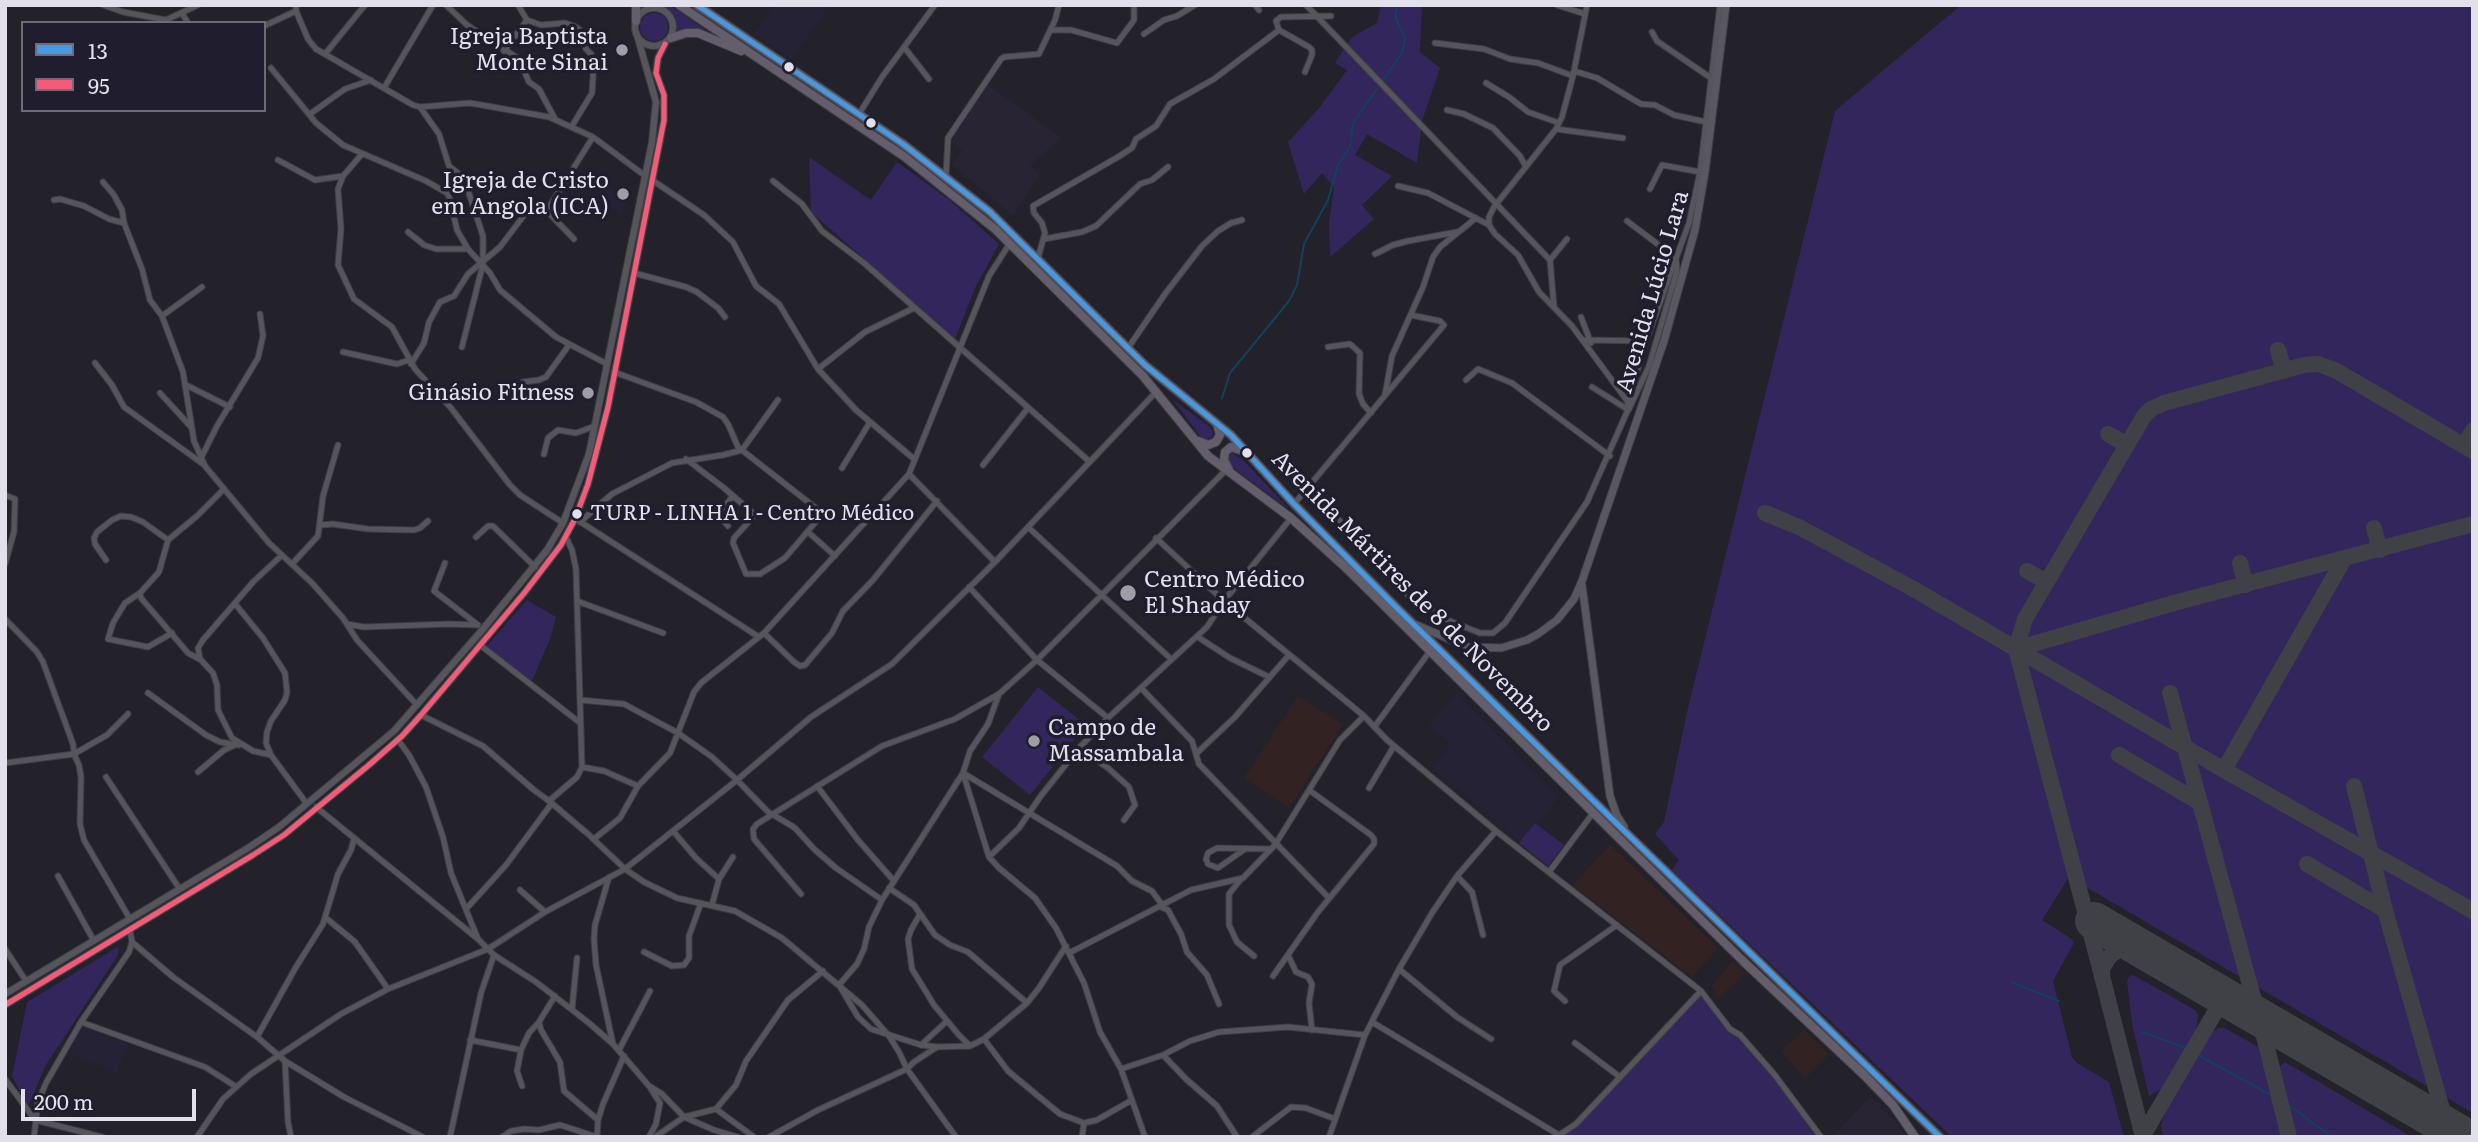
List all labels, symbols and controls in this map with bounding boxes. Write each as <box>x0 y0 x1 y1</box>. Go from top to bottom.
legend <box>21 21 266 112</box>
place label: Igreja Baptista Monte Sinai <box>450 23 608 77</box>
text: 13 <box>88 34 108 65</box>
marker: Igreja Baptista Monte Sinai <box>614 42 630 58</box>
unlabelled marker <box>782 60 796 74</box>
text: 95 <box>88 69 110 100</box>
unlabelled marker <box>864 116 878 130</box>
place label: Igreja de Cristo em Angola (ICA) <box>431 167 609 221</box>
marker: Igreja de Cristo em Angola (ICA) <box>615 186 631 202</box>
street label: Avenida Lúcio Lara <box>1611 187 1695 397</box>
place label: Ginásio Fitness <box>408 379 574 407</box>
marker: Ginásio Fitness <box>580 385 596 401</box>
street label: Avenida Mártires de 8 de Novembro <box>1265 445 1559 739</box>
unlabelled marker <box>1240 446 1254 460</box>
place label: TURP - LINHA 1 - Centro Médico <box>590 501 914 527</box>
marker: TURP - LINHA 1 - Centro Médico <box>570 507 584 521</box>
place label: Centro Médico El Shaday <box>1144 566 1305 620</box>
marker: Centro Médico El Shaday <box>1118 583 1138 603</box>
place label: Campo de Massambala <box>1048 714 1184 768</box>
marker: Campo de Massambala <box>1026 733 1042 749</box>
scale bar <box>24 1076 200 1120</box>
text: 200 m <box>34 1085 94 1116</box>

